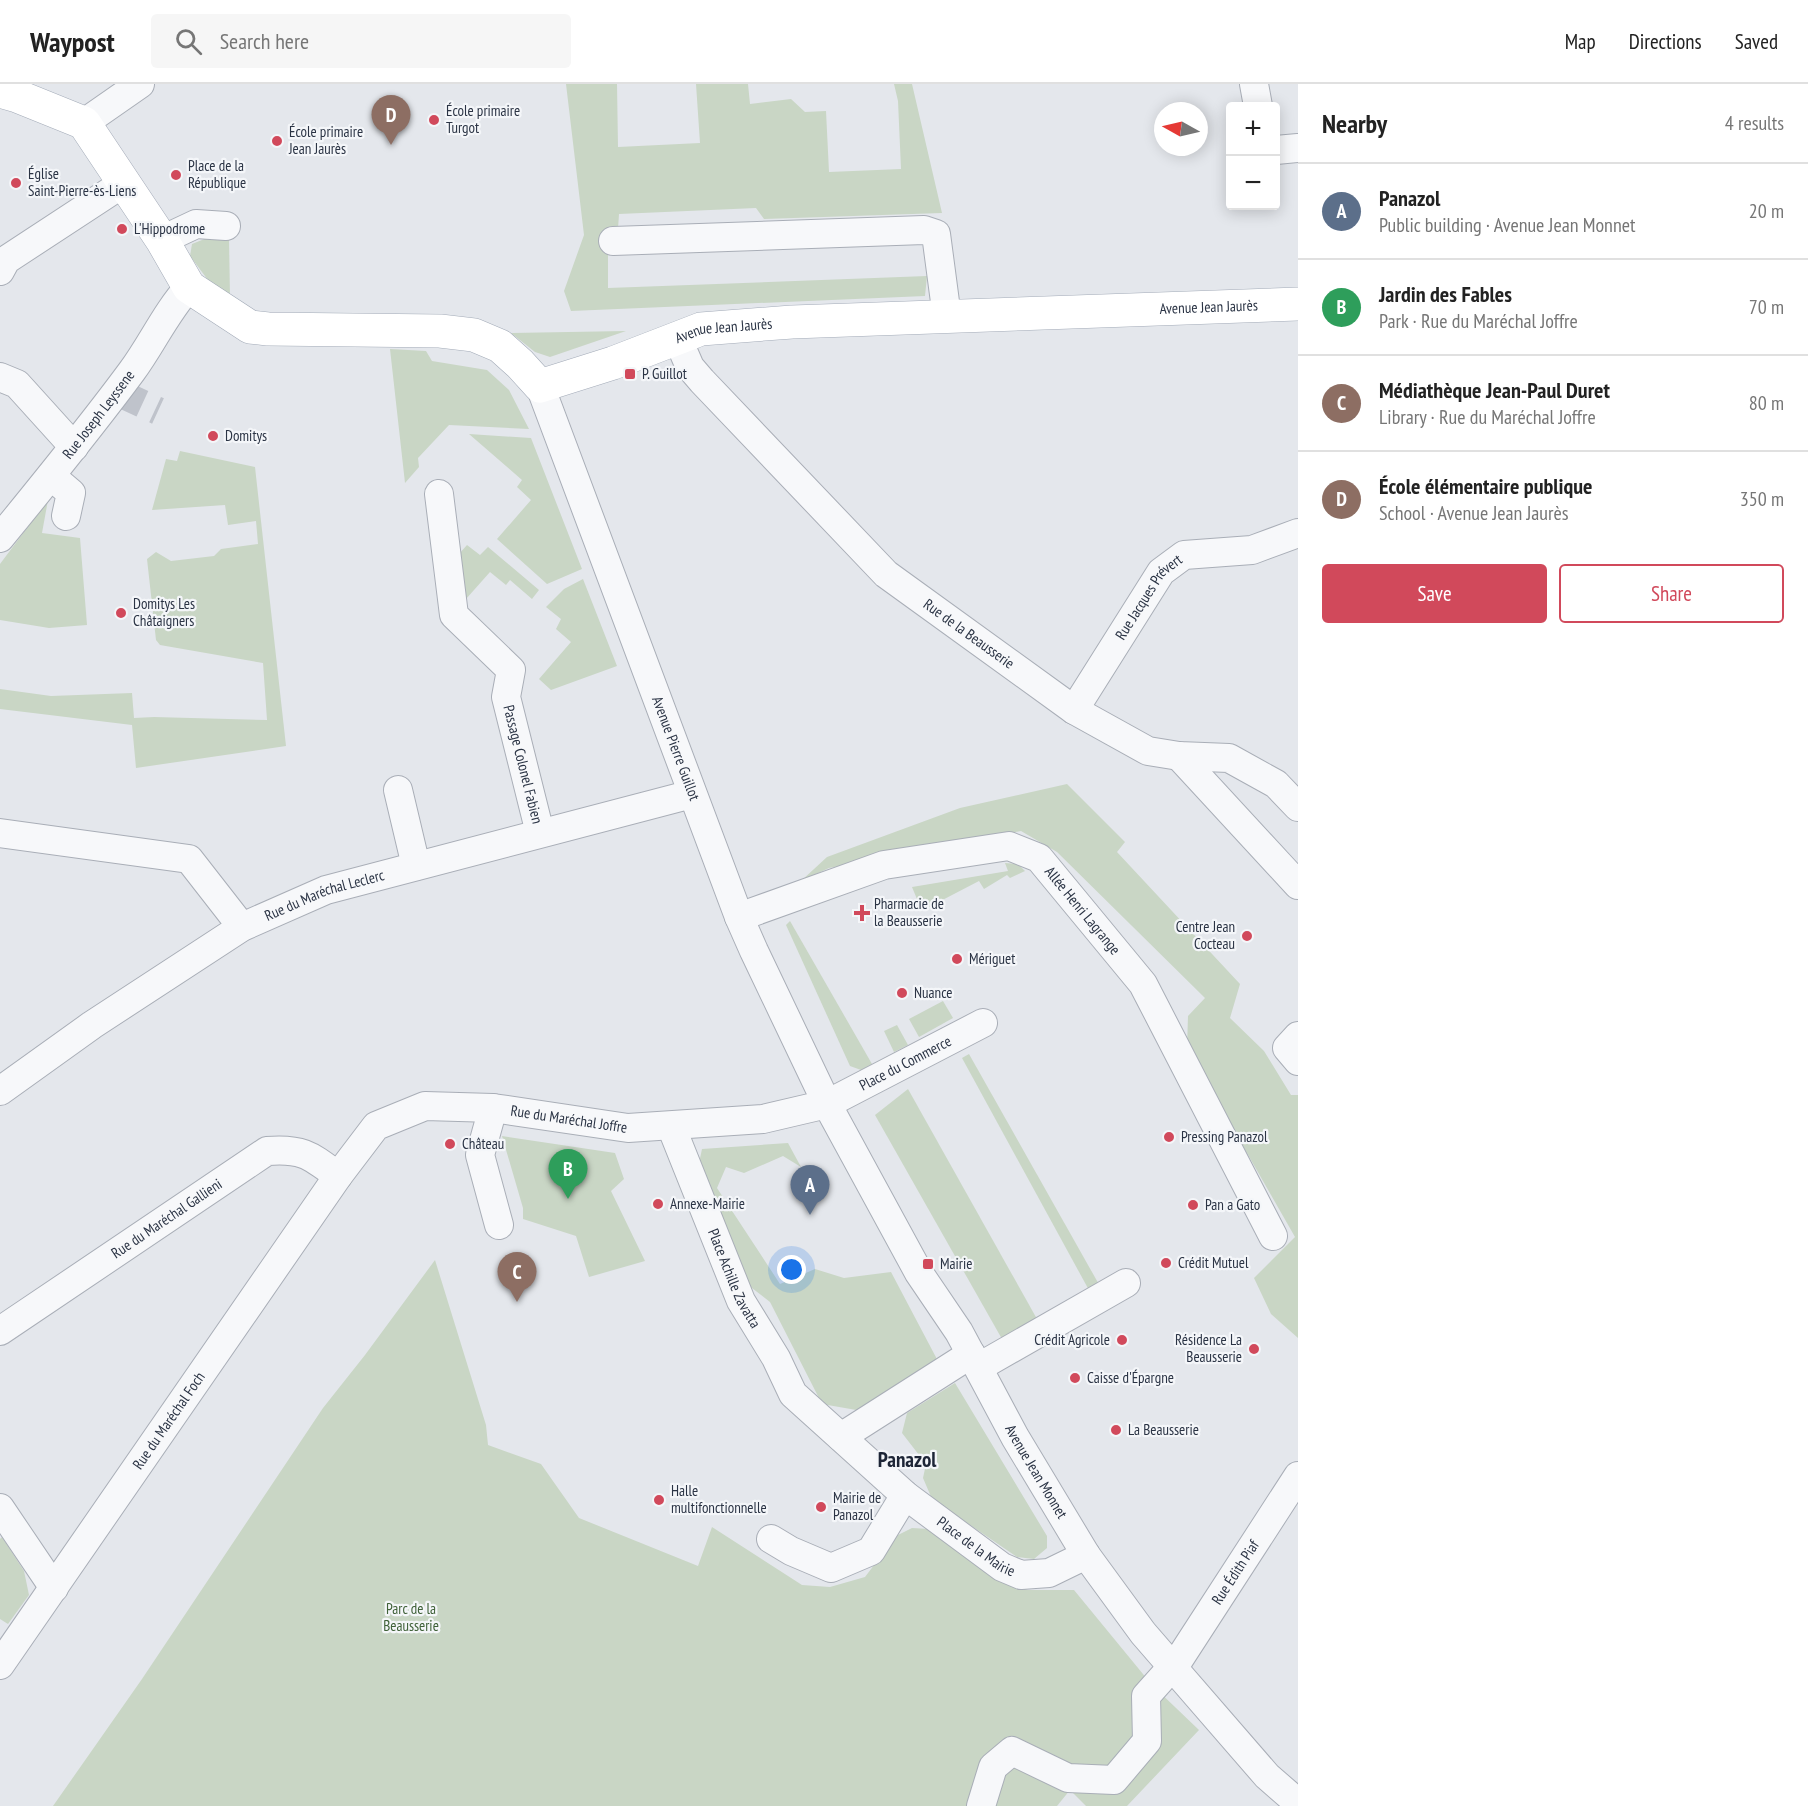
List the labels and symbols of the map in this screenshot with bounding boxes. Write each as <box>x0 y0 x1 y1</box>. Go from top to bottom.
pin: D <box>372 95 410 145</box>
place label: École primaire Turgot <box>446 101 520 137</box>
north arrow <box>1154 102 1208 156</box>
marker: École primaire Turgot <box>427 113 441 127</box>
place label: École primaire Jean Jaurès <box>288 122 363 158</box>
marker: École primaire Jean Jaurès <box>270 134 284 148</box>
place label: Place de la République <box>188 156 246 192</box>
place label: Église Saint-Pierre-ès-Liens <box>28 164 136 200</box>
marker: Place de la République <box>169 168 183 182</box>
marker: Église Saint-Pierre-ès-Liens <box>9 176 23 190</box>
place label: L'Hippodrome <box>134 219 205 238</box>
marker: L'Hippodrome <box>115 222 129 236</box>
street label: Avenue Jean Jaurès <box>1159 295 1258 318</box>
street label: Avenue Jean Jaurès <box>672 314 773 347</box>
place label: P. Guillot <box>642 364 687 383</box>
street label: Rue Joseph Leyssene <box>58 366 138 463</box>
marker: P. Guillot <box>623 367 637 381</box>
place label: Domitys <box>225 426 267 445</box>
marker: Domitys <box>206 429 220 443</box>
street label: Rue Jacques Prévert <box>1111 550 1186 643</box>
place label: Domitys Les Châtaigners <box>133 594 195 630</box>
street label: Rue de la Beausserie <box>920 594 1018 673</box>
marker: Domitys Les Châtaigners <box>114 606 128 620</box>
street label: Avenue Pierre Guillot <box>648 693 704 803</box>
street label: Passage Colonel Fabien <box>499 703 547 826</box>
street label: Allée Henri Lagrange <box>1041 862 1125 958</box>
street label: Rue du Maréchal Leclerc <box>261 865 387 925</box>
place label: Pharmacie de la Beausserie <box>874 894 944 930</box>
marker: Pharmacie de la Beausserie <box>855 906 869 920</box>
place label: Centre Jean Cocteau <box>1176 917 1235 953</box>
marker: Centre Jean Cocteau <box>1240 929 1254 943</box>
place label: Mériguet <box>969 949 1015 968</box>
marker: Mériguet <box>950 952 964 966</box>
place label: Nuance <box>914 983 952 1002</box>
marker: Nuance <box>895 986 909 1000</box>
street label: Place du Commerce <box>856 1031 954 1095</box>
street label: Rue du Maréchal Joffre <box>509 1101 629 1137</box>
place label: Pressing Panazol <box>1181 1127 1268 1146</box>
marker: Pressing Panazol <box>1162 1130 1176 1144</box>
place label: Château <box>462 1134 504 1153</box>
marker: Château <box>443 1137 457 1151</box>
pin: B <box>548 1150 588 1199</box>
pin: A <box>790 1166 830 1215</box>
street label: Rue du Maréchal Gallieni <box>107 1174 225 1262</box>
place label: Annexe-Mairie <box>670 1194 745 1213</box>
place label: Pan a Gato <box>1205 1195 1260 1214</box>
marker: Annexe-Mairie <box>651 1197 665 1211</box>
marker: Pan a Gato <box>1186 1198 1200 1212</box>
street label: Place Achille Zavatta <box>704 1226 765 1331</box>
pin: C <box>498 1252 536 1302</box>
place label: Crédit Mutuel <box>1178 1253 1249 1272</box>
place label: Mairie <box>940 1254 972 1273</box>
your location <box>777 1255 806 1284</box>
marker: Crédit Mutuel <box>1159 1256 1173 1270</box>
marker: Mairie <box>921 1257 935 1271</box>
place label: Crédit Agricole <box>1034 1330 1110 1349</box>
place label: Résidence La Beausserie <box>1175 1330 1242 1366</box>
marker: Crédit Agricole <box>1115 1333 1129 1347</box>
marker: Résidence La Beausserie <box>1247 1342 1261 1356</box>
street label: Rue du Maréchal Foch <box>128 1368 209 1473</box>
place label: Caisse d'Épargne <box>1087 1368 1174 1387</box>
marker: Caisse d'Épargne <box>1068 1371 1082 1385</box>
place label: La Beausserie <box>1128 1420 1199 1439</box>
street label: Avenue Jean Monnet <box>1001 1421 1072 1522</box>
marker: La Beausserie <box>1109 1423 1123 1437</box>
district label: Panazol <box>878 1446 937 1473</box>
place label: Halle multifonctionnelle <box>671 1481 767 1517</box>
place label: Mairie de Panazol <box>833 1488 881 1524</box>
marker: Halle multifonctionnelle <box>652 1493 666 1507</box>
marker: Mairie de Panazol <box>814 1500 828 1514</box>
street label: Place de la Mairie <box>933 1512 1018 1580</box>
street label: Rue Édith Piaf <box>1207 1535 1264 1608</box>
park label: Parc de la Beausserie <box>383 1599 439 1635</box>

